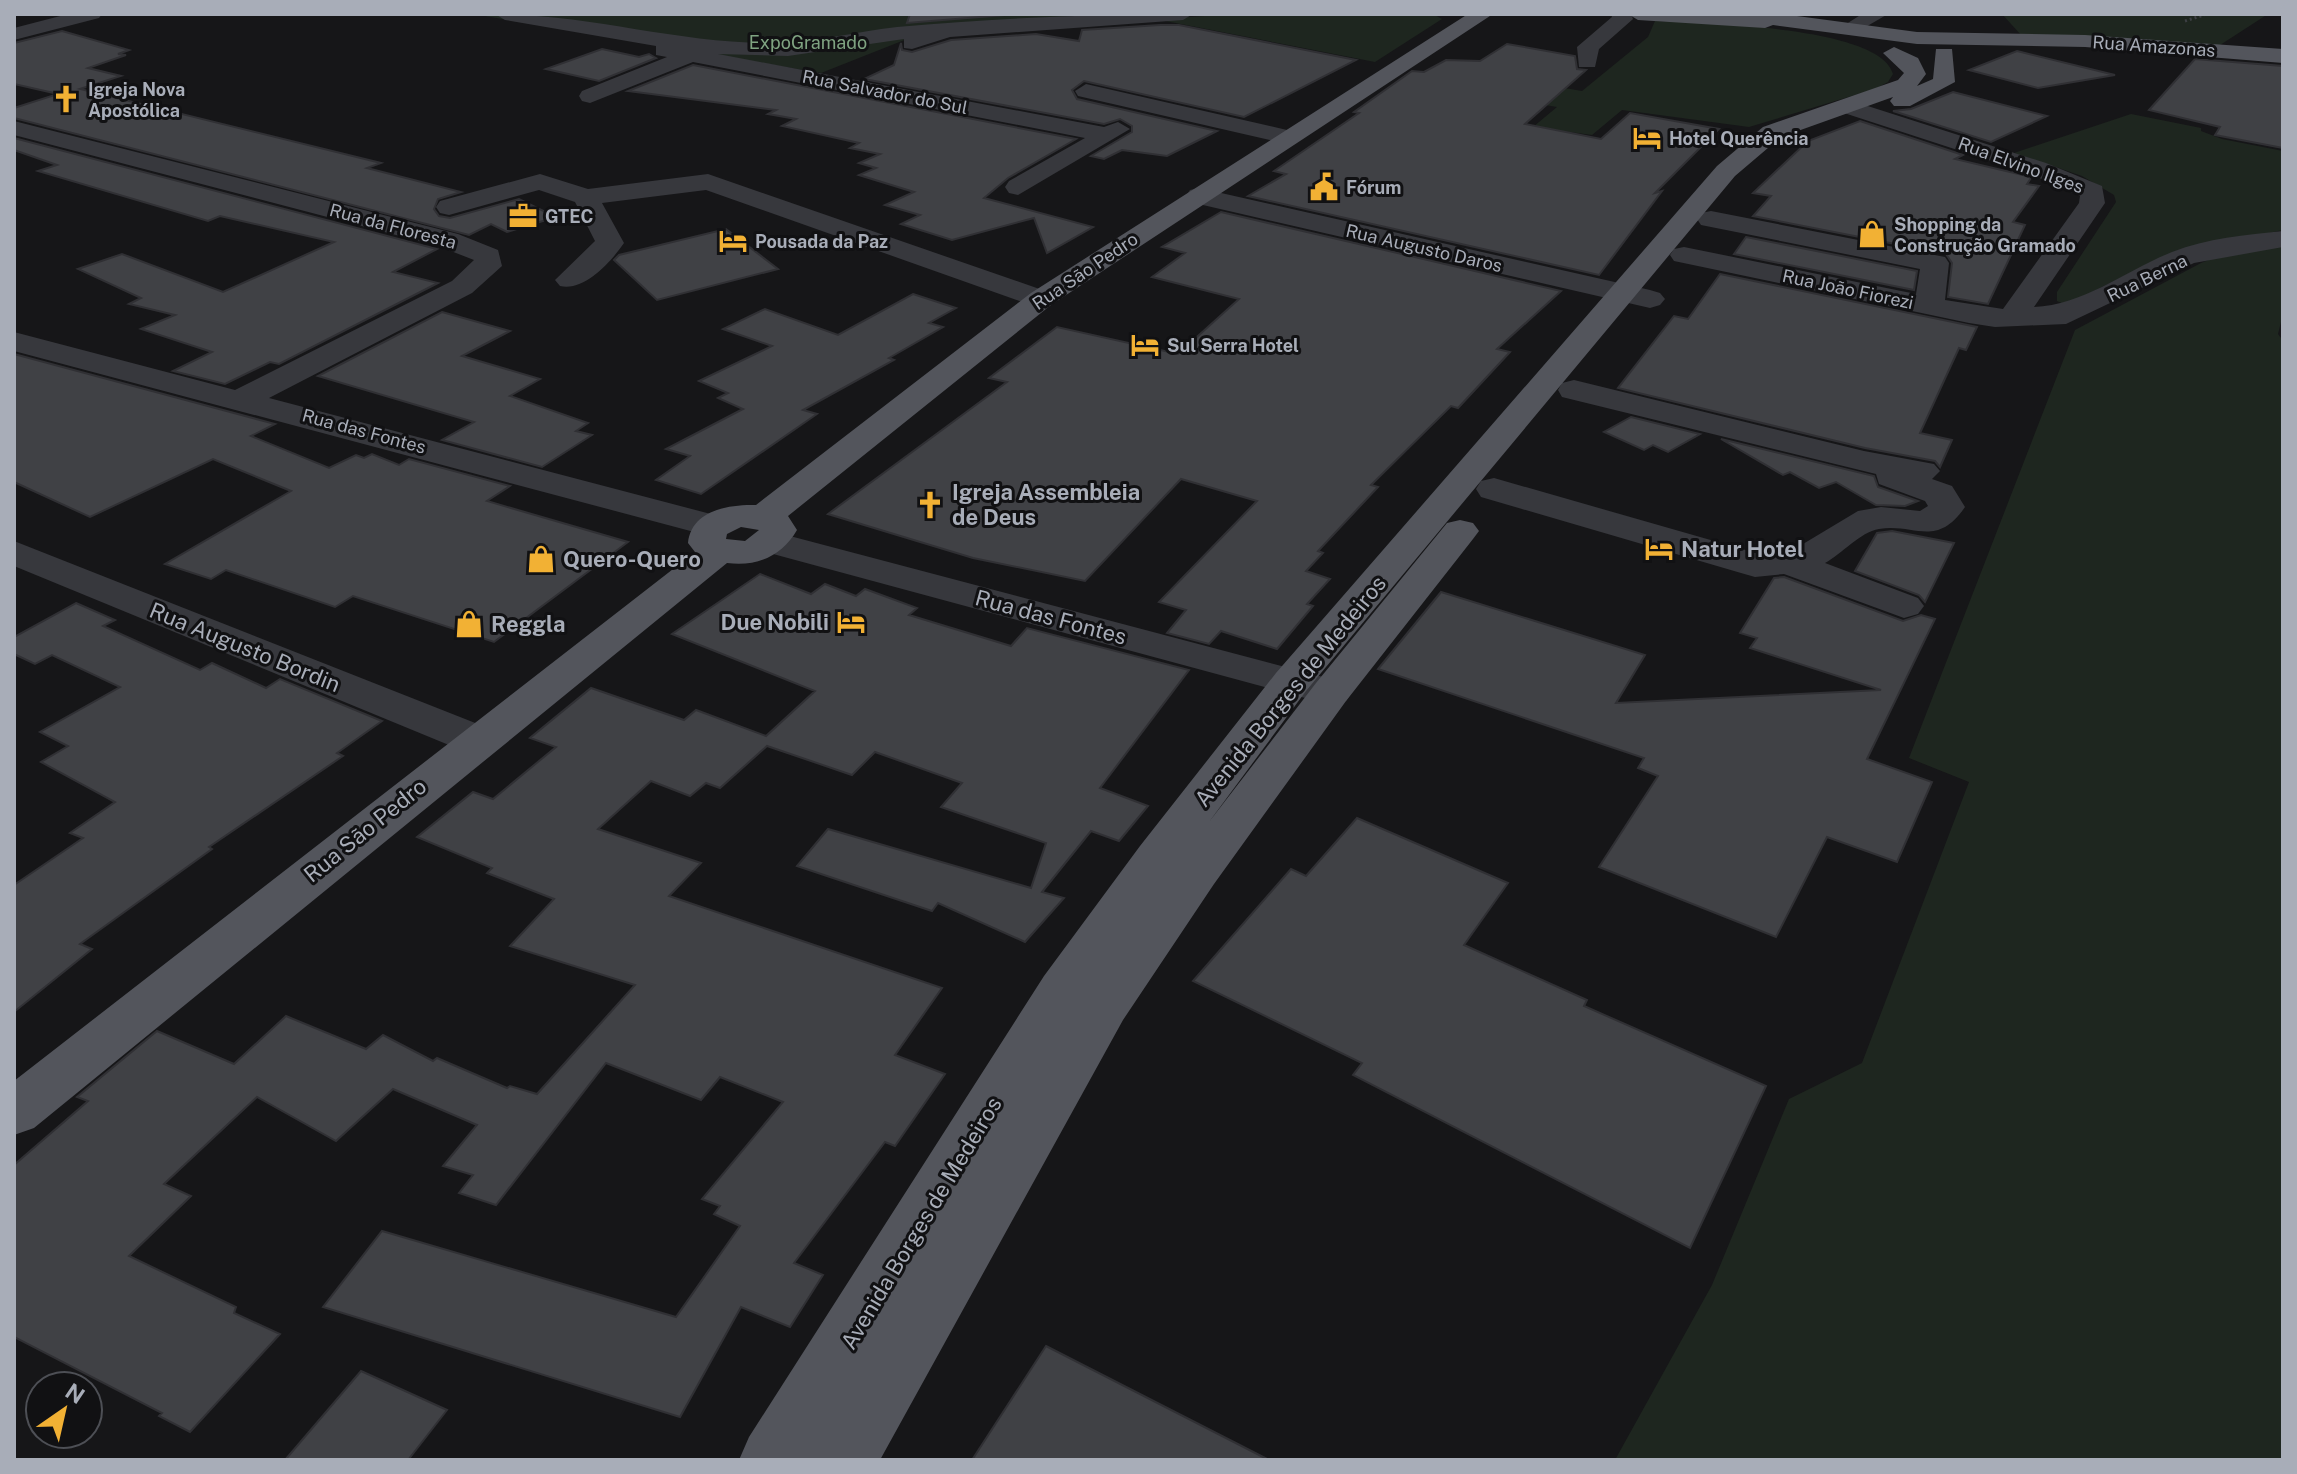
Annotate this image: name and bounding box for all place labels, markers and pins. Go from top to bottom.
place label: Igreja Nova Apostólica [88,79,185,121]
church icon: Igreja Nova Apostólica [51,84,81,114]
hotel icon: Hotel Querência [1632,123,1662,153]
place label: Hotel Querência [1669,128,1808,149]
public building icon: Fórum [1309,172,1339,202]
place label: Fórum [1346,177,1401,198]
office icon: GTEC [508,201,538,231]
place label: GTEC [545,206,594,227]
place label: Shopping da Construção Gramado [1894,214,2076,256]
shop icon: Shopping da Construção Gramado [1857,219,1887,249]
hotel icon: Pousada da Paz [718,226,748,256]
place label: Pousada da Paz [755,231,888,252]
hotel icon: Sul Serra Hotel [1130,330,1160,360]
place label: Sul Serra Hotel [1167,335,1299,356]
place label: Igreja Assembleia de Deus [952,479,1140,530]
church icon: Igreja Assembleia de Deus [915,490,945,520]
hotel icon: Natur Hotel [1644,534,1674,564]
place label: Natur Hotel [1681,536,1804,562]
shop icon: Quero-Quero [526,544,556,574]
place label: Quero-Quero [563,546,701,572]
hotel icon: Due Nobili [836,607,866,637]
shop icon: Reggla [454,609,484,639]
place label: Due Nobili [721,609,829,635]
place label: Reggla [491,611,566,637]

